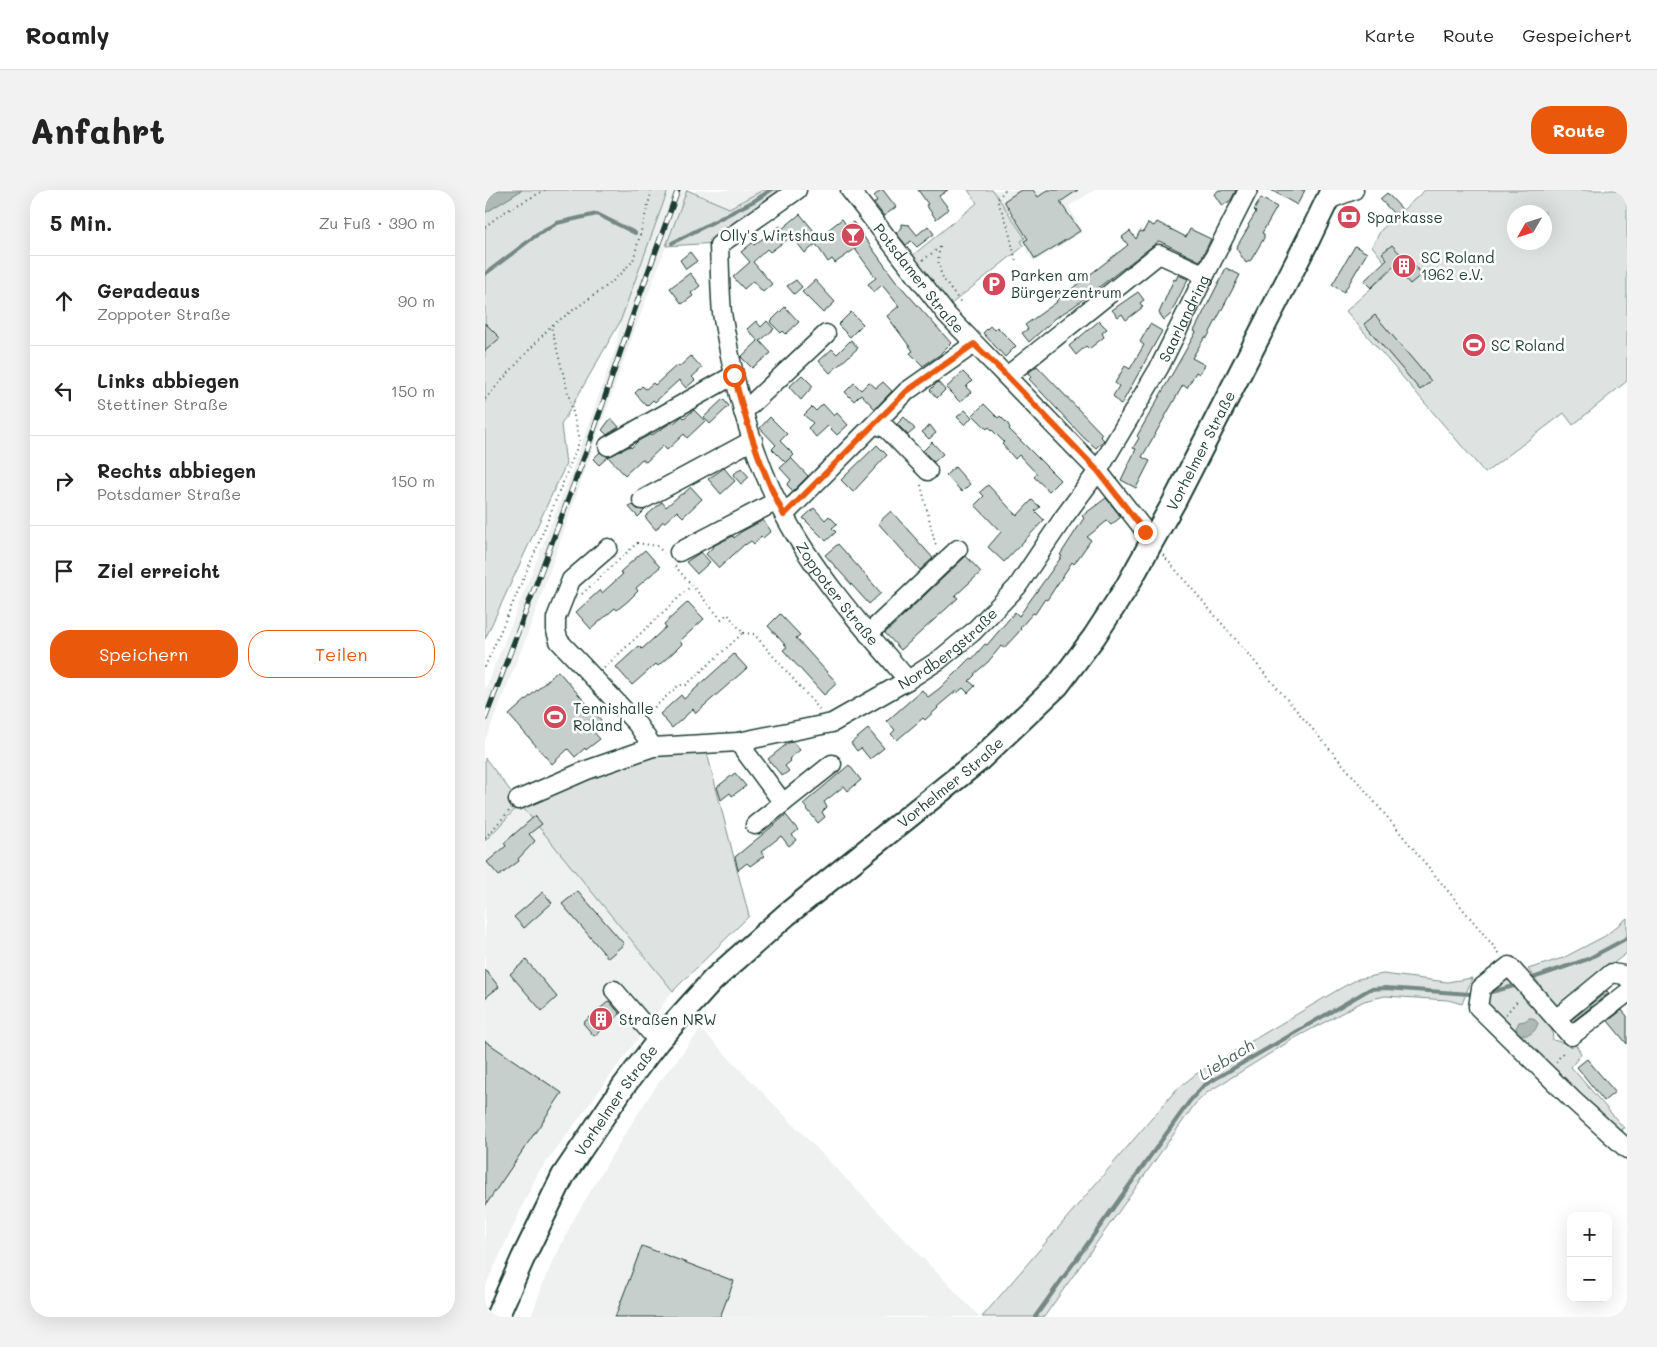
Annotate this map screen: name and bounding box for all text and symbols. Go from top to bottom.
text: Roamly [25,19,109,50]
text: Karte [1365,23,1415,47]
text: Route [1443,23,1494,47]
text: Gespeichert [1522,23,1632,47]
button: Route [1531,106,1627,154]
text: Anfahrt [30,107,165,153]
bank icon: Sparkasse [1336,204,1362,230]
north arrow [1507,205,1552,250]
place label: Sparkasse [1367,207,1443,227]
text: 5 Min. [50,209,112,236]
text: Zu Fuß · 390 m [319,212,435,233]
street label: Potsdamer Straße [869,219,969,337]
bar icon: Olly's Wirtshaus [840,222,866,248]
place label: Olly's Wirtshaus [720,225,835,245]
place label: SC Roland 1962 e.V. [1421,247,1494,284]
building icon: SC Roland 1962 e.V. [1391,253,1417,279]
place label: Parken am Bürgerzentrum [1011,265,1122,302]
parking icon: Parken am Bürgerzentrum [981,271,1007,297]
street label: Saarlandring [1154,271,1214,365]
text: Geradeaus [97,278,200,303]
icon: ahead [50,287,78,315]
text: 90 m [398,290,435,311]
text: Zoppoter Straße [97,303,231,324]
sports icon: SC Roland [1461,332,1487,358]
place label: SC Roland [1491,335,1564,355]
route start [723,364,746,387]
text: Links abbiegen [97,368,239,393]
icon: left [50,377,78,405]
text: 150 m [391,380,435,401]
street label: Vorhelmer Straße [1161,387,1239,514]
text: Stettiner Straße [97,393,228,414]
text: Rechts abbiegen [97,458,256,483]
icon: right [50,467,78,495]
text: 150 m [391,470,435,491]
text: Potsdamer Straße [97,483,241,504]
route end [1134,521,1157,544]
street label: Zoppoter Straße [792,538,884,649]
icon: arrive [50,557,78,585]
text: Ziel erreicht [97,558,220,583]
street label: Nordbergstraße [894,603,1001,694]
button: Speichern [50,630,238,678]
button: Teilen [248,630,435,678]
place label: Tennishalle Roland [573,698,654,735]
sports icon: Tennishalle Roland [542,704,568,730]
street label: Vorhelmer Straße [893,732,1007,832]
building icon: Straßen NRW [588,1006,614,1032]
place label: Straßen NRW [619,1009,717,1029]
water label: Liebach [1194,1034,1258,1084]
street label: Vorhelmer Straße [569,1040,662,1160]
map controls [1567,1212,1612,1302]
button: + [1567,1212,1612,1257]
button: − [1567,1257,1612,1302]

